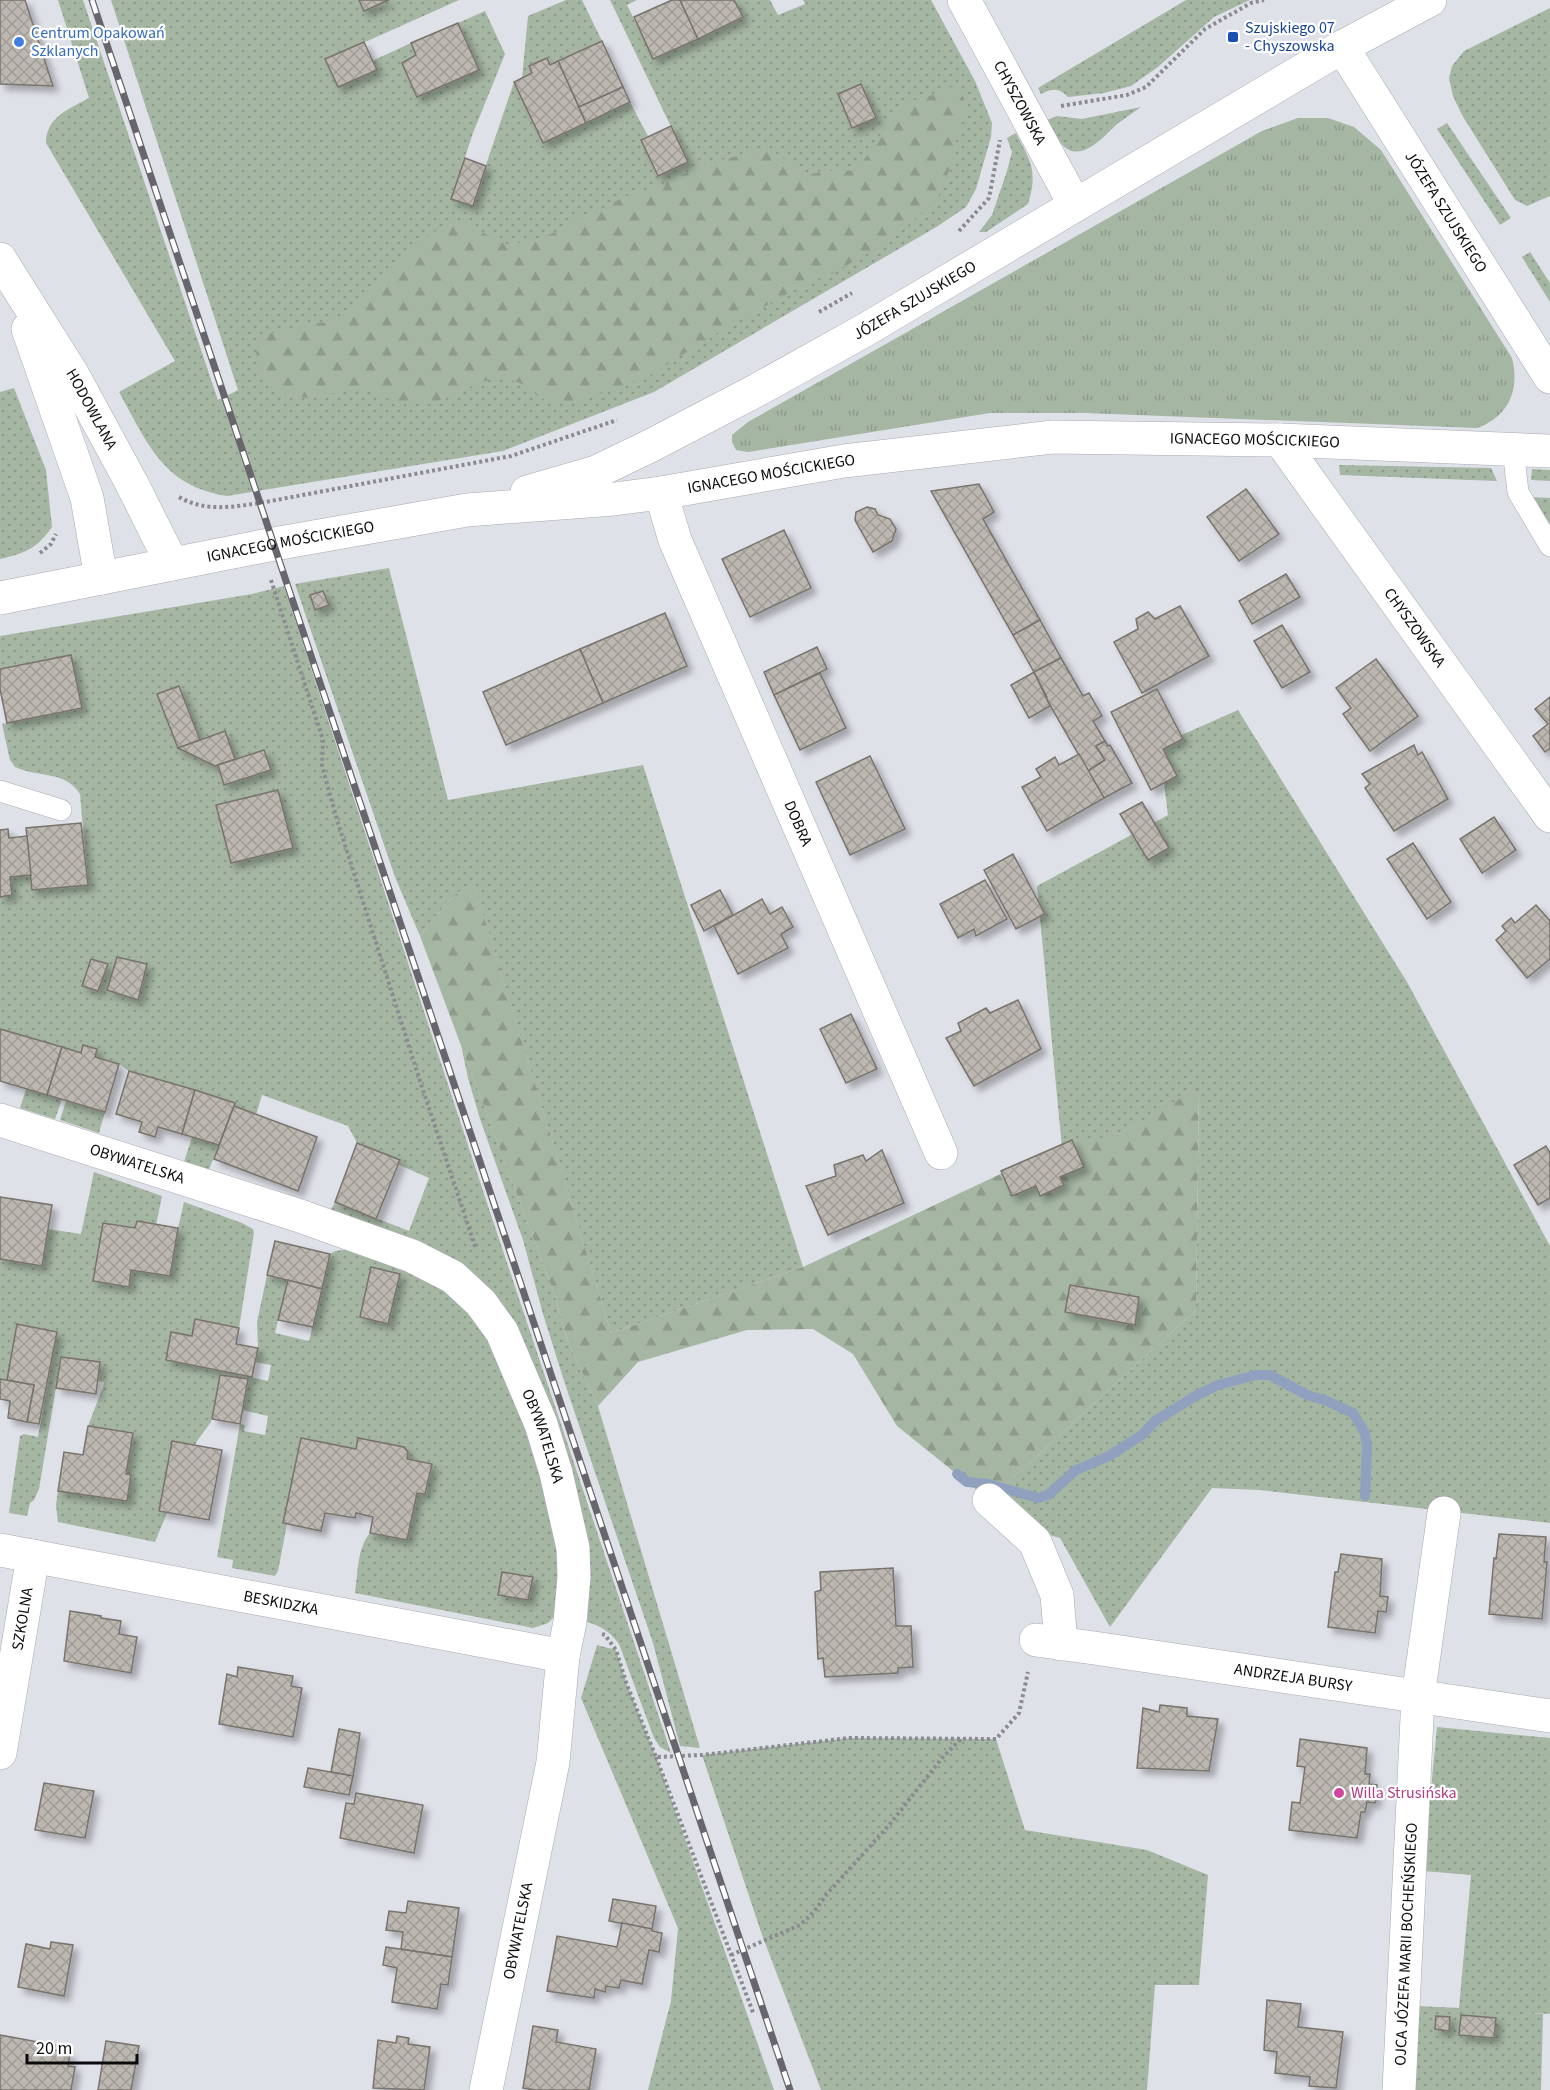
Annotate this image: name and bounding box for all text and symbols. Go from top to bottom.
place label: Szujskiego 07 - Chyszowska [1245,17,1335,57]
place label: Centrum Opakowań Szklanych [31,22,165,62]
marker: Szujskiego 07 - Chyszowska [1226,30,1240,44]
marker: Centrum Opakowań Szklanych [12,35,26,49]
street label: CHYSZOWSKA [988,57,1052,149]
street label: JÓZEFA SZUJSKIEGO [1399,147,1492,277]
street label: JÓZEFA SZUJSKIEGO [849,255,980,345]
street label: HODOWLANA [61,364,123,454]
street label: IGNACEGO MOŚCICKIEGO [1170,428,1340,453]
street label: IGNACEGO MOŚCICKIEGO [686,449,856,499]
street label: IGNACEGO MOŚCICKIEGO [205,516,376,568]
street label: CHYSZOWSKA [1379,583,1451,672]
street label: DOBRA [778,797,818,850]
street label: OBYWATELSKA [87,1138,188,1189]
street label: OBYWATELSKA [516,1385,569,1486]
street label: SZKOLNA [6,1585,39,1652]
street label: BESKIDZKA [242,1585,321,1621]
street label: ANDRZEJA BURSY [1233,1658,1354,1697]
place label: Willa Strusińska [1351,1782,1457,1804]
marker: Willa Strusińska [1332,1786,1346,1800]
street label: OJCA JÓZEFA MARII BOCHEŃSKIEGO [1389,1822,1423,2066]
street label: OBYWATELSKA [498,1880,538,1981]
scale bar [27,2027,136,2065]
text: 20 m [36,2036,72,2061]

